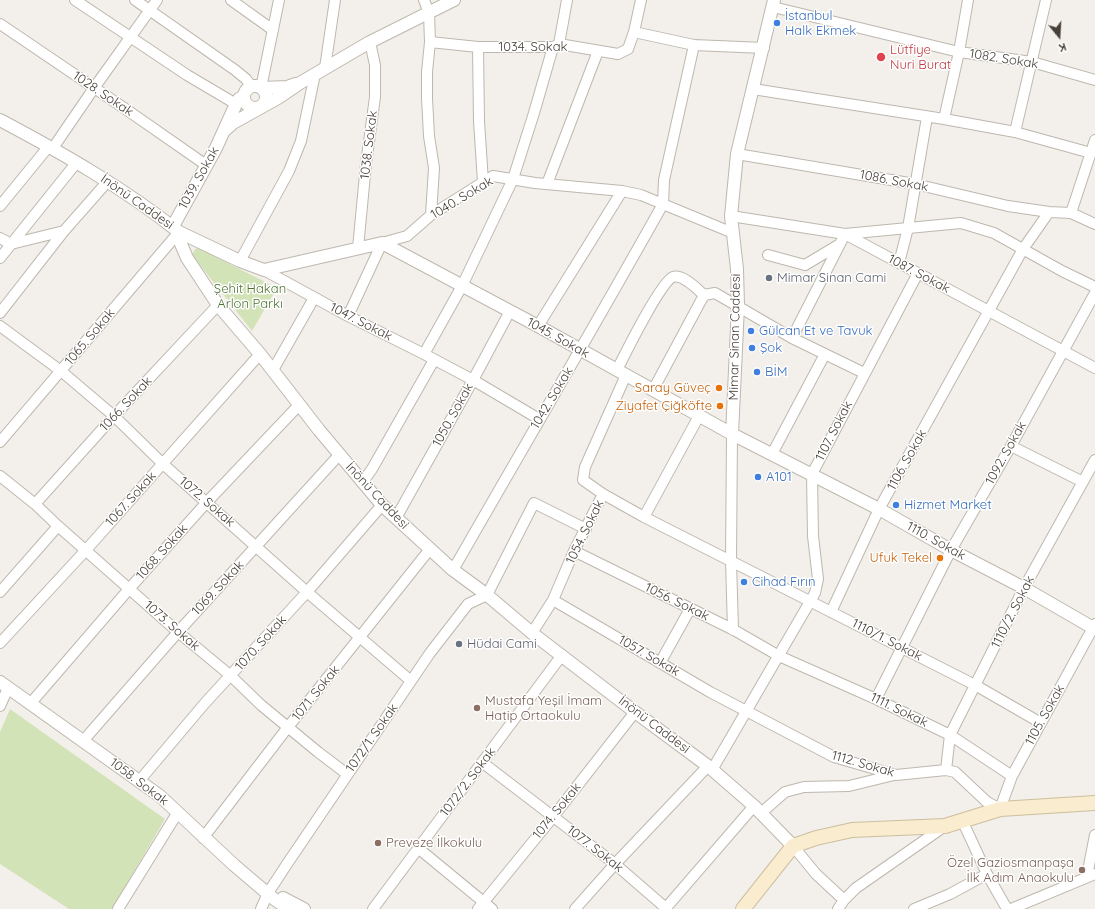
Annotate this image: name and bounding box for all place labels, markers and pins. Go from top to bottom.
place label: İstanbul Halk Ekmek [785,8,856,39]
marker: İstanbul Halk Ekmek [772,18,782,28]
place label: Lütfiye Nuri Burat [890,42,951,73]
marker: Lütfiye Nuri Burat [875,51,887,63]
place label: Mimar Sinan Cami [777,270,886,286]
marker: Mimar Sinan Cami [764,273,774,283]
place label: Gülcan Et ve Tavuk [759,323,873,339]
marker: Gülcan Et ve Tavuk [746,326,756,336]
place label: Şok [760,340,782,356]
marker: Şok [747,343,757,353]
place label: BİM [765,364,787,380]
marker: BİM [752,367,762,377]
place label: Saray Güveç [635,380,711,396]
marker: Saray Güveç [714,383,724,393]
place label: Ziyafet Çiğköfte [615,398,712,414]
marker: Ziyafet Çiğköfte [715,401,725,411]
place label: A101 [766,469,792,485]
marker: A101 [753,472,763,482]
place label: Hizmet Market [904,497,992,513]
marker: Hizmet Market [891,500,901,510]
place label: Ufuk Tekel [870,550,932,566]
marker: Ufuk Tekel [935,553,945,563]
place label: Cihad Fırın [752,574,815,590]
marker: Cihad Fırın [739,577,749,587]
place label: Hüdai Cami [467,636,537,652]
marker: Hüdai Cami [454,639,464,649]
place label: Mustafa Yeşil İmam Hatip Ortaokulu [485,693,602,724]
marker: Mustafa Yeşil İmam Hatip Ortaokulu [472,703,482,713]
place label: Preveze İlkokulu [386,835,482,851]
marker: Preveze İlkokulu [373,838,383,848]
place label: Özel Gaziosmanpaşa İlk Adım Anaokulu [947,855,1074,886]
marker: Özel Gaziosmanpaşa İlk Adım Anaokulu [1077,865,1087,875]

